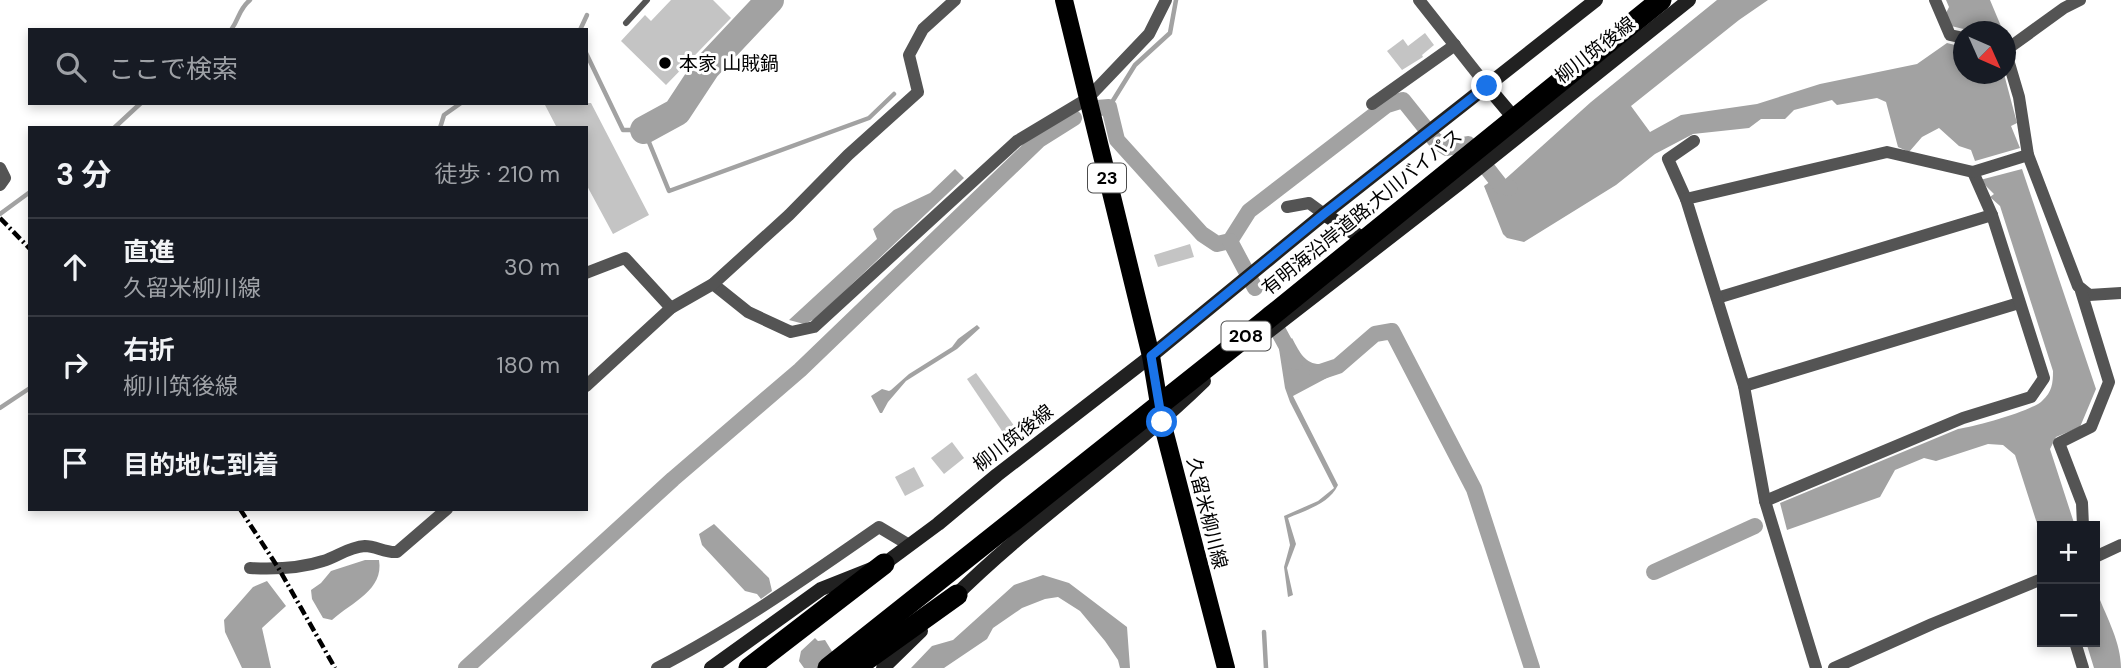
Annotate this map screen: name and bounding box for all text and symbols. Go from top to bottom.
street label: 柳川筑後線 [1550,11,1640,89]
north arrow [1953,21,2016,84]
search box [28,28,588,105]
icon: search [52,48,90,86]
place label: 本家 山賊鍋 [679,51,779,76]
text: ここで検索 [108,52,238,86]
marker: 本家 山賊鍋 [657,55,673,71]
route end [1471,70,1502,101]
street label: 有明海沿岸道路;大川バイパス [1257,123,1467,301]
text: 3 分 [56,155,111,194]
text: 徒歩 · 210 m [434,159,560,189]
road number: 23 [1088,163,1126,192]
text: 直進 [123,235,175,269]
icon: ahead [56,248,94,286]
text: 30 m [504,252,560,282]
text: 久留米柳川線 [123,273,261,303]
road number: 208 [1222,322,1270,350]
text: 右折 [123,333,175,367]
icon: right [56,346,94,384]
text: 180 m [496,350,560,380]
text: 柳川筑後線 [123,371,238,401]
street label: 柳川筑後線 [968,399,1058,477]
route start [1146,406,1177,437]
icon: arrive [56,444,94,482]
text: 目的地に到着 [123,448,279,482]
street label: 久留米柳川線 [1181,455,1233,571]
map controls [2037,521,2100,647]
button: + [2037,521,2100,584]
button: − [2037,584,2100,647]

